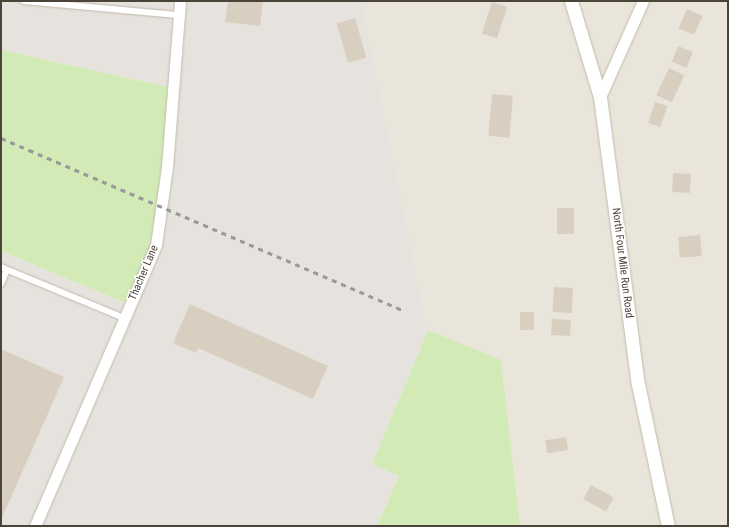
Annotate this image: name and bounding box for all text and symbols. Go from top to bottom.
street label: North Four Mile Run Road [609,207,635,319]
street label: Thacher Lane [126,243,162,303]

